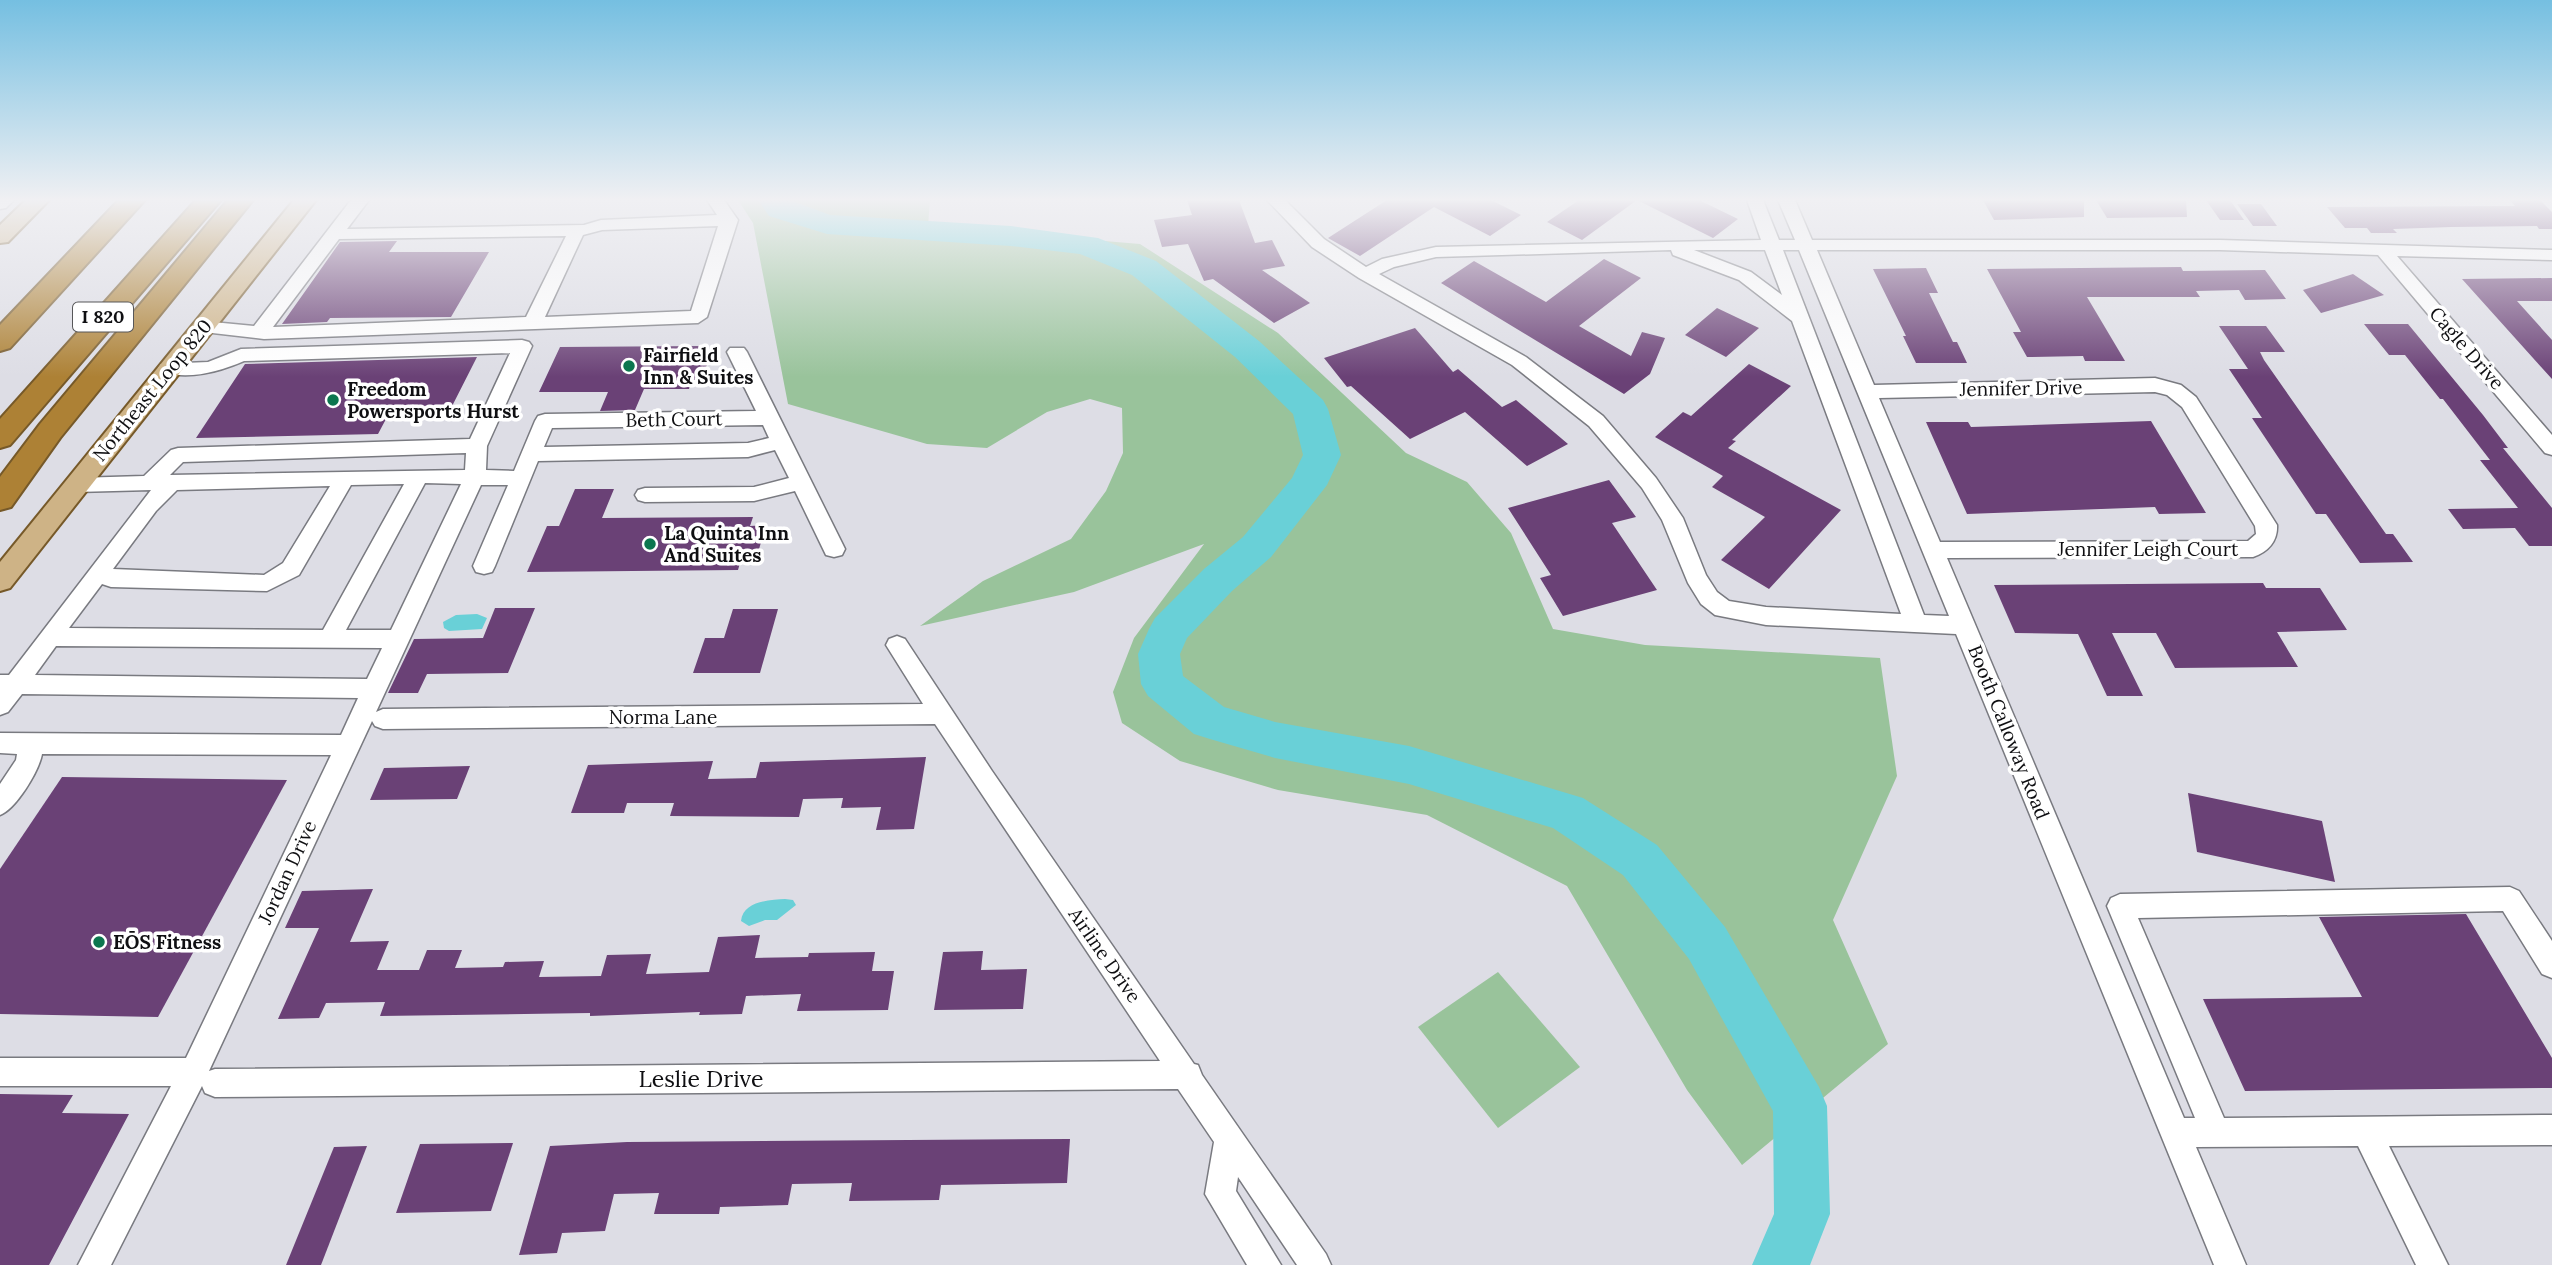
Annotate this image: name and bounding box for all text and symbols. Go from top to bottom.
road number: I 820 [73,302,133,332]
street label: Cagle Drive [2424,302,2510,394]
street label: Northeast Loop 820 [87,314,217,466]
place label: Fairfield Inn & Suites [643,343,754,389]
marker: Fairfield Inn & Suites [621,358,637,374]
street label: Jennifer Drive [1958,375,2083,401]
place label: Freedom Powersports Hurst [347,377,520,423]
marker: Freedom Powersports Hurst [325,392,341,408]
street label: Beth Court [625,406,723,432]
place label: La Quinta Inn And Suites [664,521,789,567]
marker: La Quinta Inn And Suites [642,536,658,552]
street label: Jennifer Leigh Court [2057,537,2239,561]
street label: Booth Calloway Road [1963,641,2055,823]
street label: Norma Lane [609,705,717,729]
street label: Jordan Drive [252,816,321,928]
street label: Airline Drive [1063,902,1146,1007]
place label: EŌS Fitness [113,930,221,954]
marker: EŌS Fitness [91,934,107,950]
street label: Leslie Drive [638,1064,764,1093]

